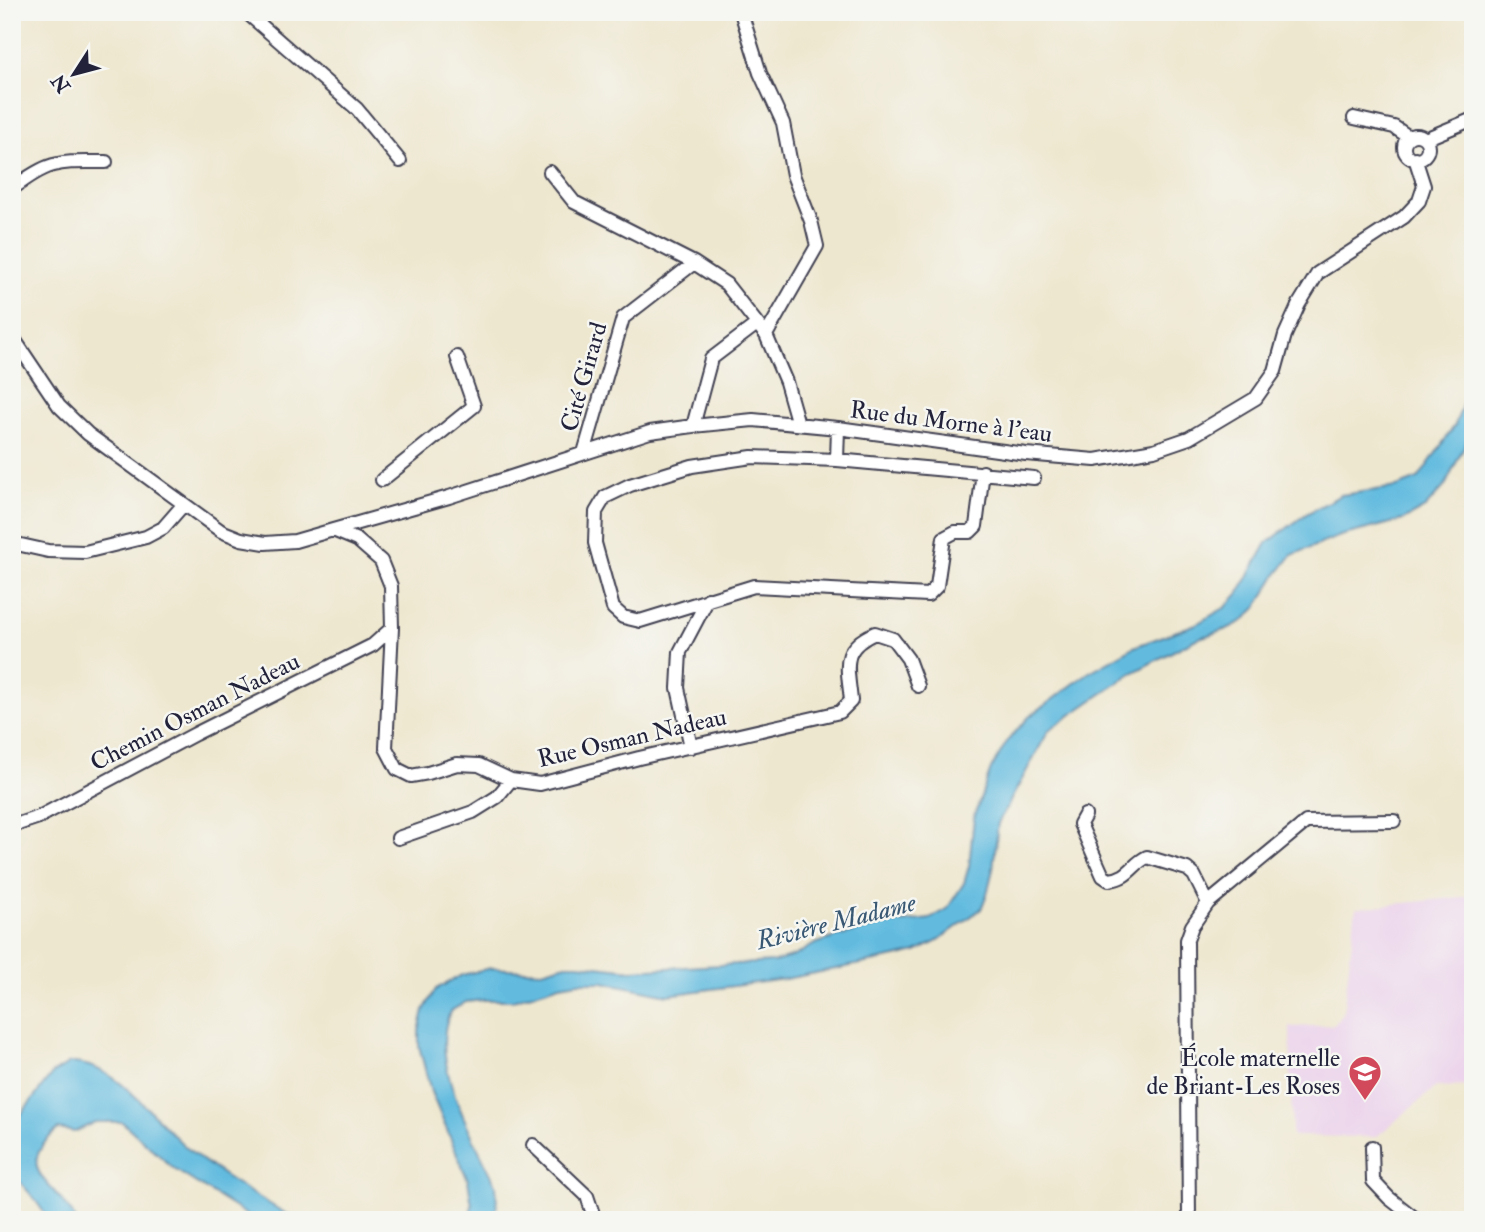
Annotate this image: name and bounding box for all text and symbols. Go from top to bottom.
north arrow [38,38,108,108]
text: N [46,69,76,98]
street label: Cité Girard [554,318,614,435]
street label: Rue du Morne à l'eau [848,394,1054,450]
street label: Chemin Osman Nadeau [85,646,305,778]
street label: Rue Osman Nadeau [534,701,730,775]
water label: Rivière Madame [752,887,920,958]
place label: École maternelle de Briant-Les Roses [1146,1042,1340,1102]
school or university icon: École maternelle de Briant-Les Roses [1346,1053,1384,1102]

